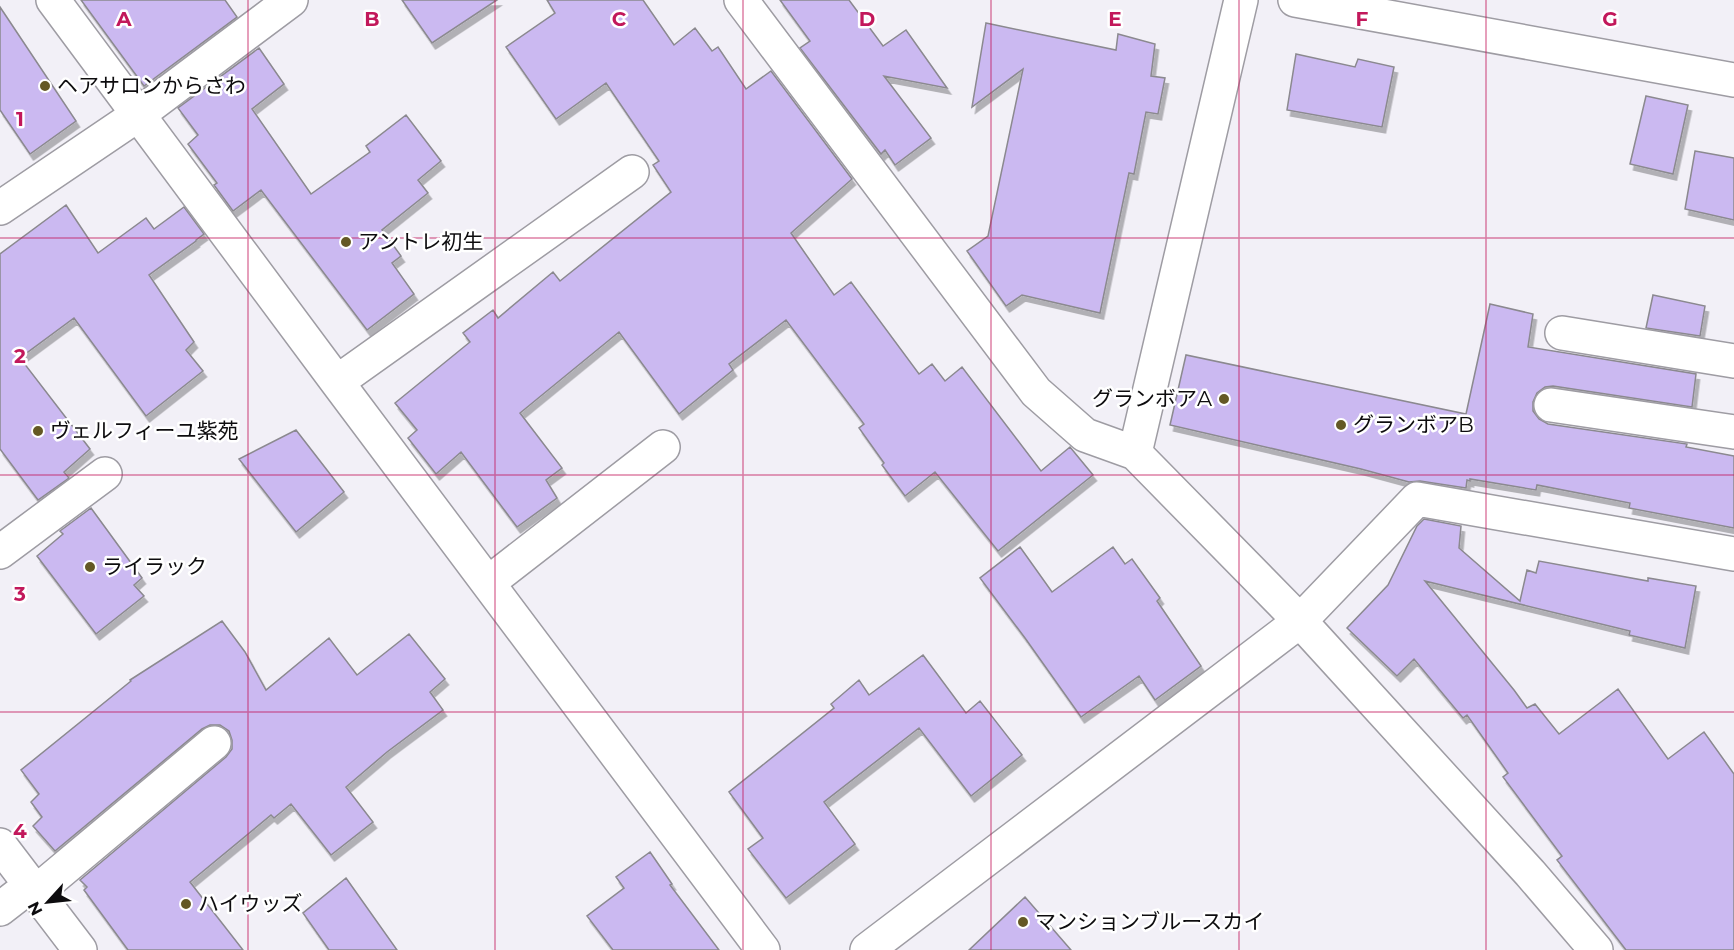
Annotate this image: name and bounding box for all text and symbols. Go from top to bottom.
text: A [115,7,132,31]
text: B [364,7,380,31]
text: C [612,7,627,31]
text: D [859,7,875,31]
text: E [1108,7,1122,31]
text: F [1356,7,1369,31]
text: G [1602,7,1618,31]
place label: ヘアサロンからさわ [57,73,246,98]
marker: ヘアサロンからさわ [38,79,52,93]
text: 1 [16,107,24,131]
place label: アントレ初生 [358,229,483,254]
marker: アントレ初生 [339,235,353,249]
text: 2 [14,344,26,368]
place label: グランボアA [1092,386,1213,411]
marker: グランボアA [1217,392,1231,406]
place label: グランボアB [1353,412,1474,437]
place label: ヴェルフィーユ紫苑 [50,418,239,443]
marker: グランボアB [1334,418,1348,432]
marker: ヴェルフィーユ紫苑 [31,424,45,438]
place label: ライラック [102,554,207,579]
marker: ライラック [83,560,97,574]
text: 3 [13,582,26,606]
text: 4 [13,819,27,843]
north arrow [18,872,78,932]
place label: ハイウッズ [198,891,303,916]
marker: ハイウッズ [179,897,193,911]
text: N [24,899,46,919]
place label: マンションブルースカイ [1035,909,1264,934]
marker: マンションブルースカイ [1016,915,1030,929]

